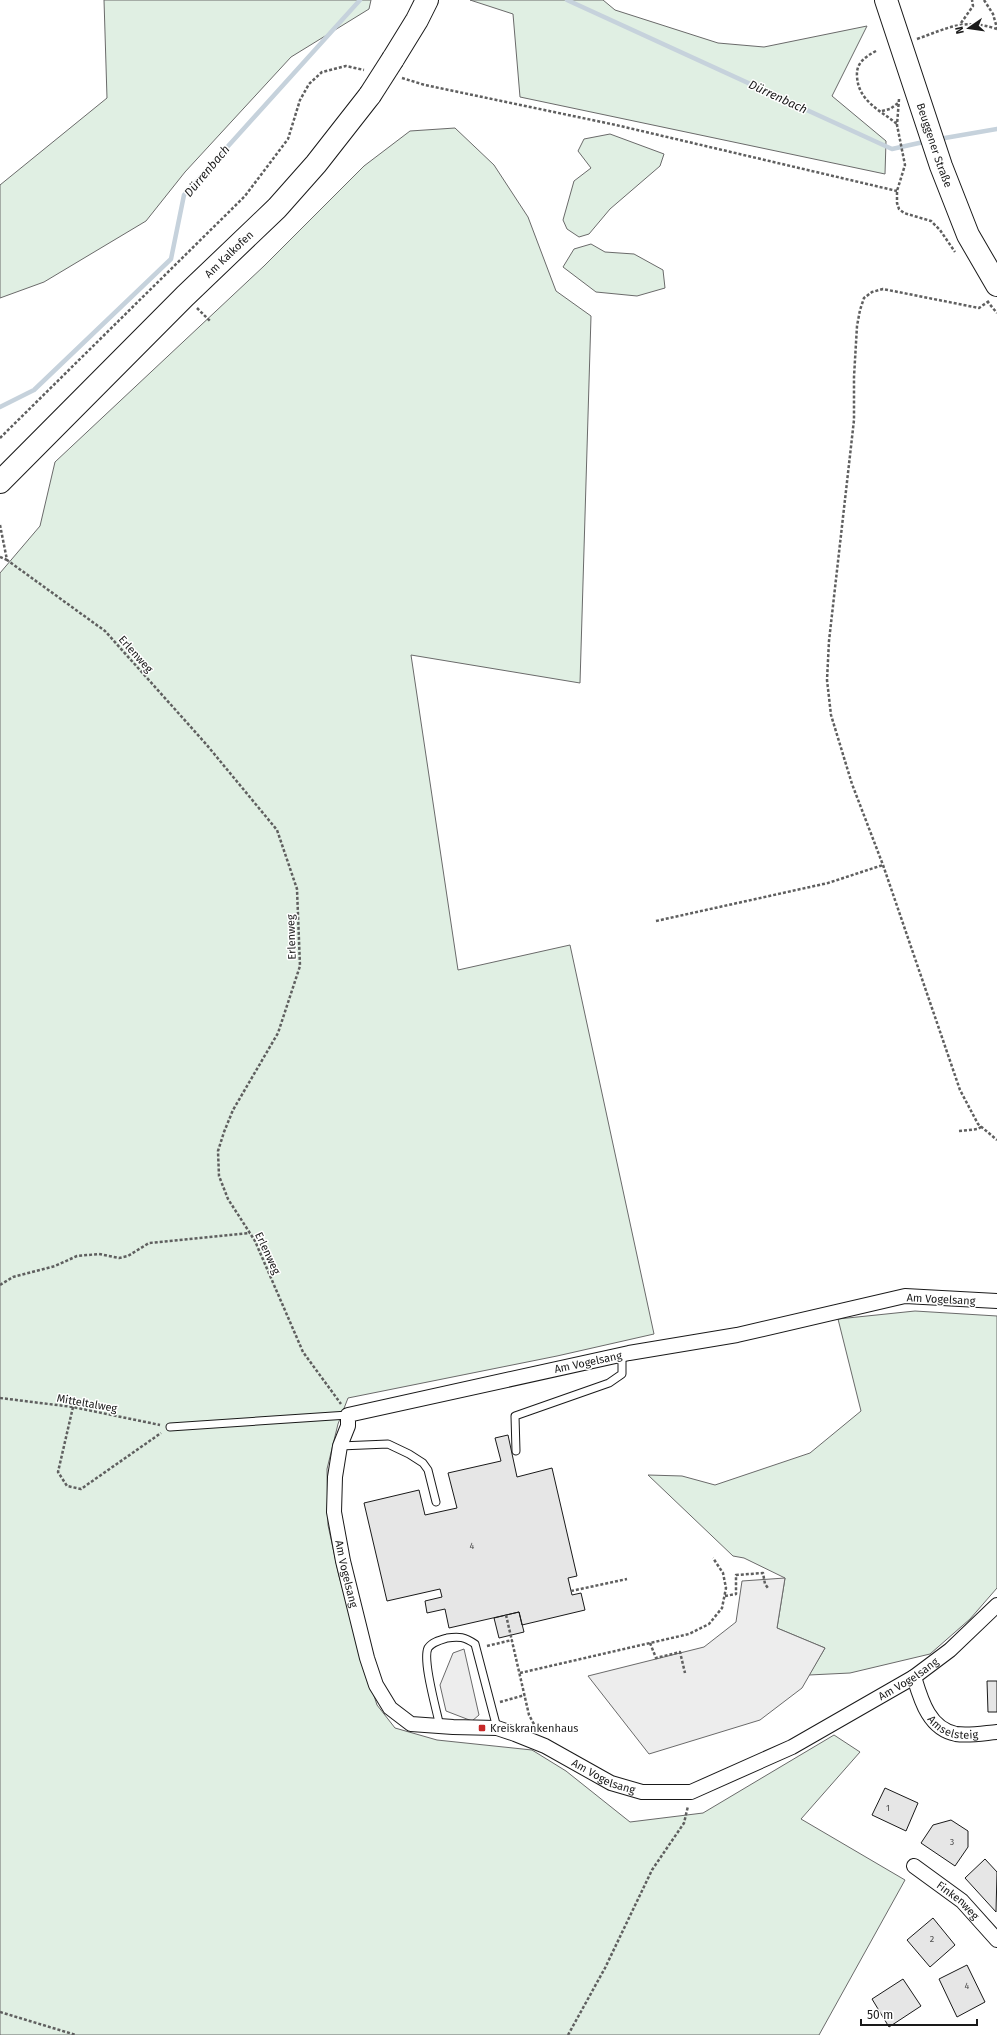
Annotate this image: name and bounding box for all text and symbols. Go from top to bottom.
north arrow [949,8,989,48]
text: N [953,25,967,35]
water label: Dürrenbach [747,77,809,117]
street label: Beuggener Straße [914,101,955,189]
water label: Dürrenbach [181,142,233,200]
street label: Am Kalkofen [202,228,256,281]
street label: Erlenweg [116,633,156,676]
street label: Erlenweg [284,914,299,960]
street label: Erlenweg [252,1230,283,1277]
street label: Am Vogelsang [906,1291,976,1308]
street label: Am Vogelsang [553,1349,623,1376]
street label: Mitteltalweg [56,1392,118,1415]
street label: Am Vogelsang [332,1539,360,1609]
house number: 4 [470,1541,475,1551]
street label: Am Vogelsang [876,1655,941,1703]
street label: Amselsteig [925,1713,979,1742]
place label: Kreiskrankenhaus [490,1722,579,1735]
marker: Kreiskrankenhaus [477,1723,487,1733]
street label: Am Vogelsang [569,1756,637,1797]
house number: 1 [886,1803,890,1813]
house number: 3 [950,1837,954,1847]
street label: Finkenweg [934,1879,982,1923]
house number: 2 [930,1934,934,1944]
house number: 4 [965,1981,970,1991]
scale bar [861,2001,977,2027]
text: 50 m [867,2008,893,2022]

